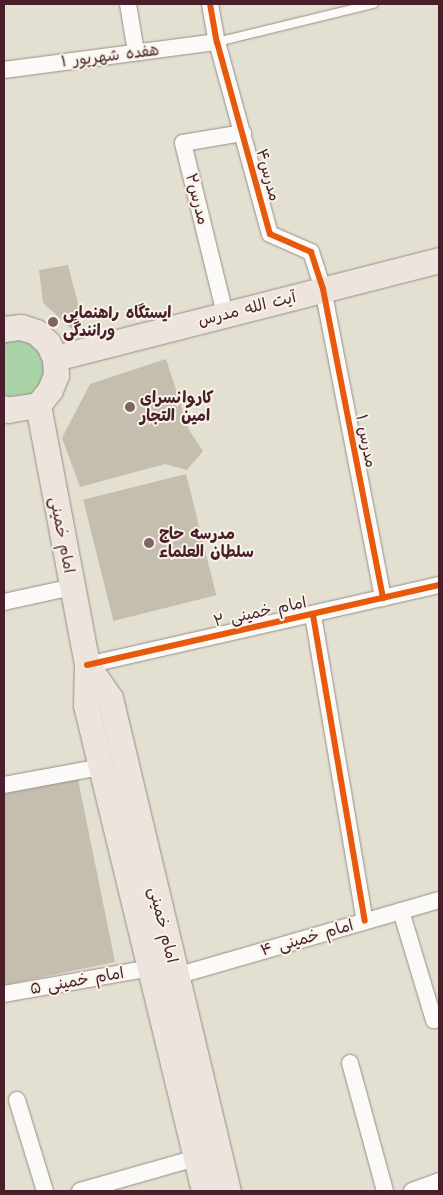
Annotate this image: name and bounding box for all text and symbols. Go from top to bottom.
street label: هفده شهریور ۱ [60,40,160,72]
street label: مدرس۴ [252,147,284,203]
street label: مدرس۲ [181,171,213,227]
street label: آیت الله مدرس [196,288,298,330]
place label: ایستگاه راهنمایی ورانندگی [63,303,171,341]
marker: ایستگاه راهنمایی ورانندگی [47,316,59,328]
place label: کاروانسرای امین التجار [140,388,214,426]
marker: کاروانسرای امین التجار [124,401,136,413]
street label: مدرس ۱ [351,413,381,469]
street label: امام خمینی [45,495,79,575]
place label: مدرسه حاج سلطان العلماء [159,524,254,562]
marker: مدرسه حاج سلطان العلماء [143,537,155,549]
street label: امام خمینی ۲ [212,593,308,631]
street label: امام خمینی [144,885,182,965]
street label: امام خمینی ۴ [258,916,356,960]
street label: امام خمینی ۵ [29,963,125,999]

